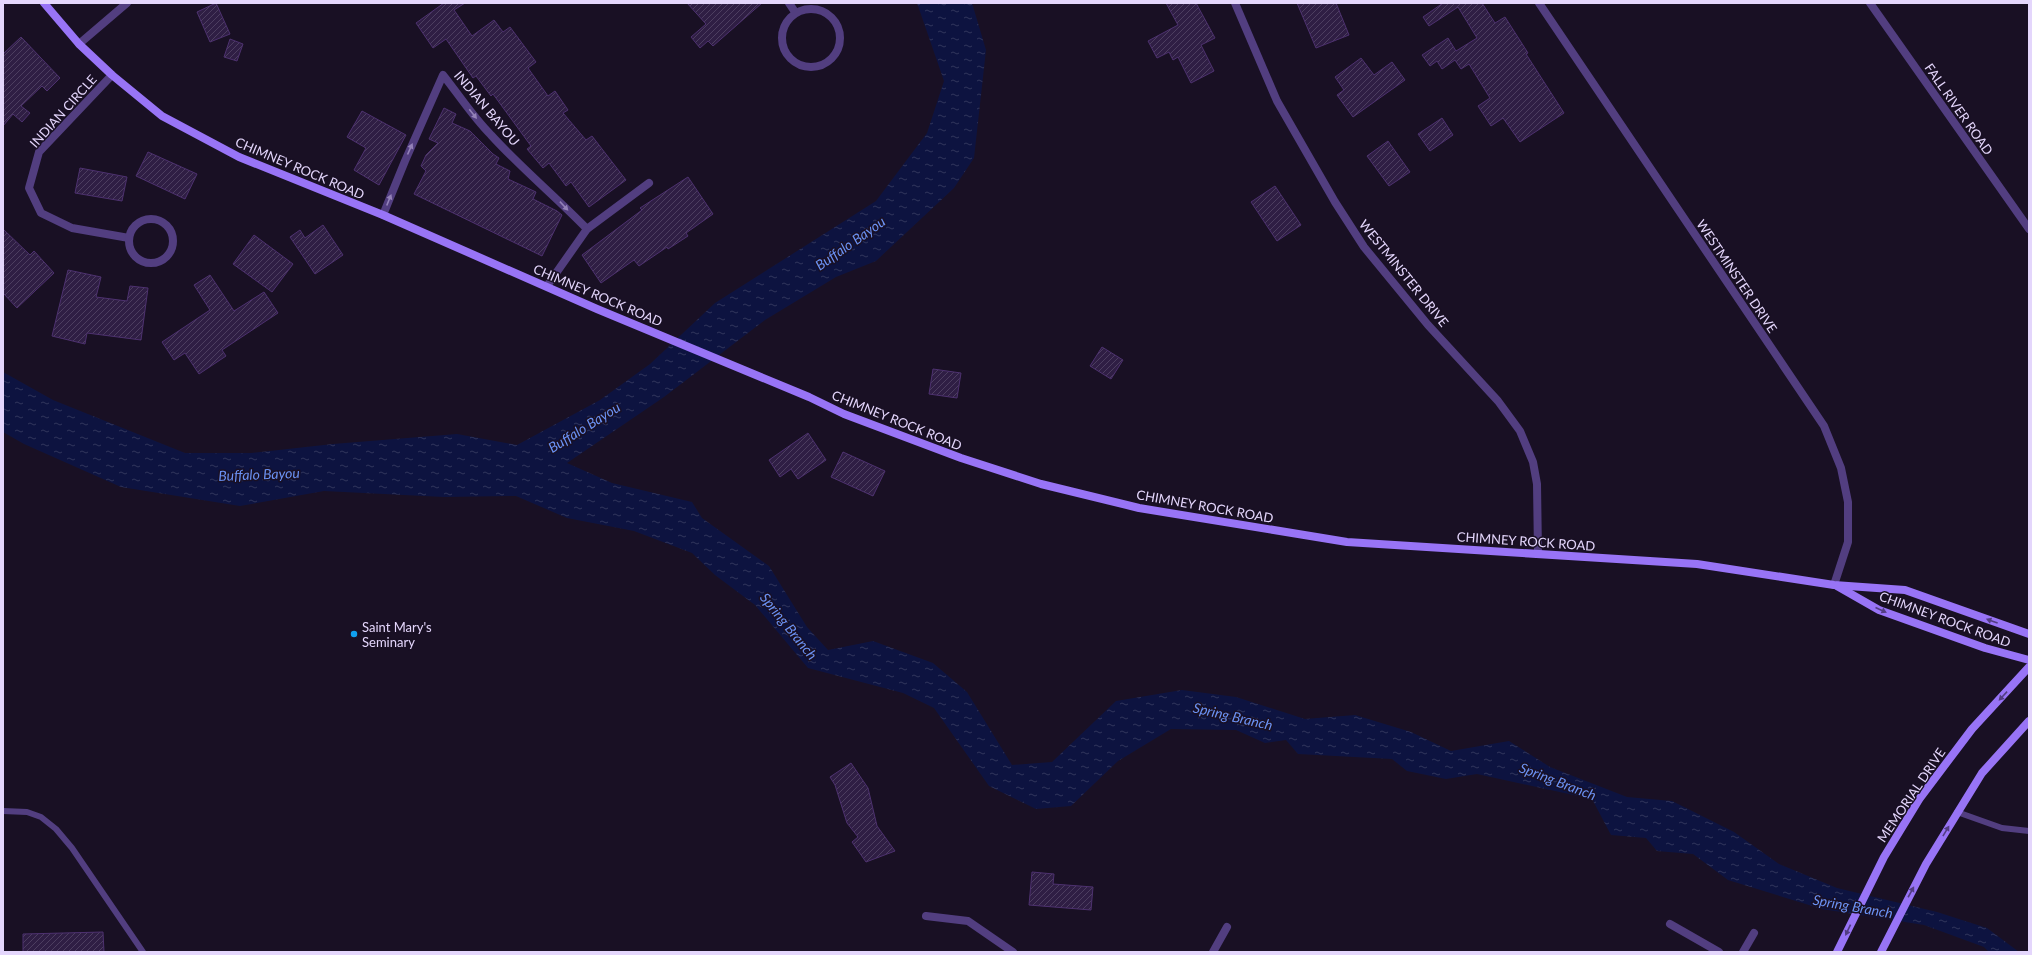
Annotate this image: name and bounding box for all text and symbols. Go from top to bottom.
street label: FALL RIVER ROAD [1921,60,1997,158]
street label: INDIAN BAYOU [451,67,523,149]
street label: INDIAN CIRCLE [26,71,100,151]
one-way arrow [469,108,478,119]
street label: CHIMNEY ROCK ROAD [233,134,367,202]
one-way arrow [407,143,413,155]
one-way arrow [386,194,392,206]
one-way arrow [560,201,569,211]
water label: Buffalo Bayou [812,213,888,273]
street label: WESTMINSTER DRIVE [1356,216,1452,330]
street label: WESTMINSTER DRIVE [1693,216,1781,336]
street label: CHIMNEY ROCK ROAD [531,261,665,329]
street label: CHIMNEY ROCK ROAD [830,387,964,453]
water label: Buffalo Bayou [545,398,623,456]
water label: Buffalo Bayou [218,464,300,484]
street label: CHIMNEY ROCK ROAD [1135,486,1275,526]
street label: CHIMNEY ROCK ROAD [1456,528,1596,554]
street label: CHIMNEY ROCK ROAD [1877,588,2013,650]
water label: Spring Branch [757,589,821,663]
one-way arrow [1875,608,1887,614]
one-way arrow [1986,618,1998,624]
place label: Saint Mary's Seminary [362,619,432,650]
marker: Saint Mary's Seminary [349,629,359,639]
one-way arrow [1998,691,2007,701]
water label: Spring Branch [1192,699,1274,733]
street label: MEMORIAL DRIVE [1874,745,1948,845]
water label: Spring Branch [1517,759,1599,803]
one-way arrow [1942,826,1950,836]
one-way arrow [1907,886,1914,898]
water label: Spring Branch [1812,891,1894,921]
one-way arrow [1845,924,1851,936]

